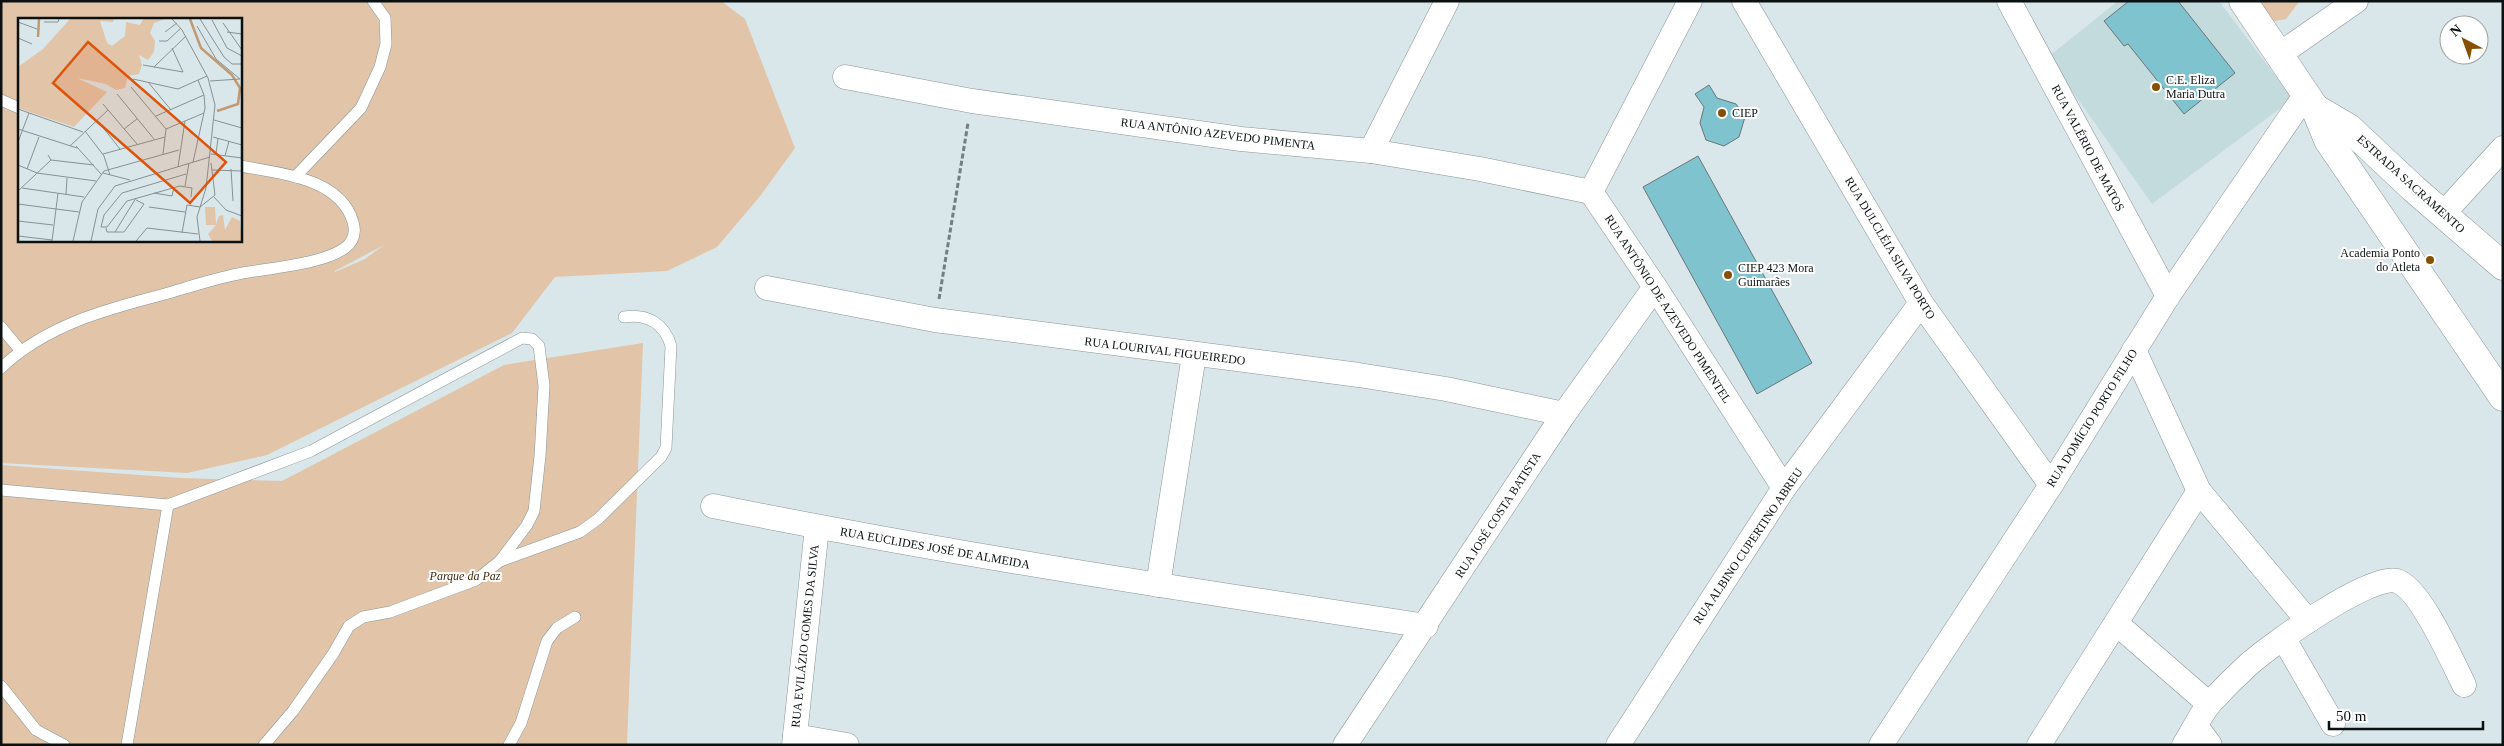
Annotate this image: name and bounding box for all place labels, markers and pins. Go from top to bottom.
place label: C.E. Eliza Maria Dutra [2166,73,2226,101]
marker: C.E. Eliza Maria Dutra [2150,81,2162,93]
place label: CIEP [1732,106,1758,120]
marker: CIEP [1716,107,1728,119]
place label: Academia Ponto do Atleta [2340,246,2421,274]
marker: Academia Ponto do Atleta [2424,254,2436,266]
place label: CIEP 423 Mora Guimarães [1738,261,1814,289]
marker: CIEP 423 Mora Guimarães [1722,269,1734,281]

